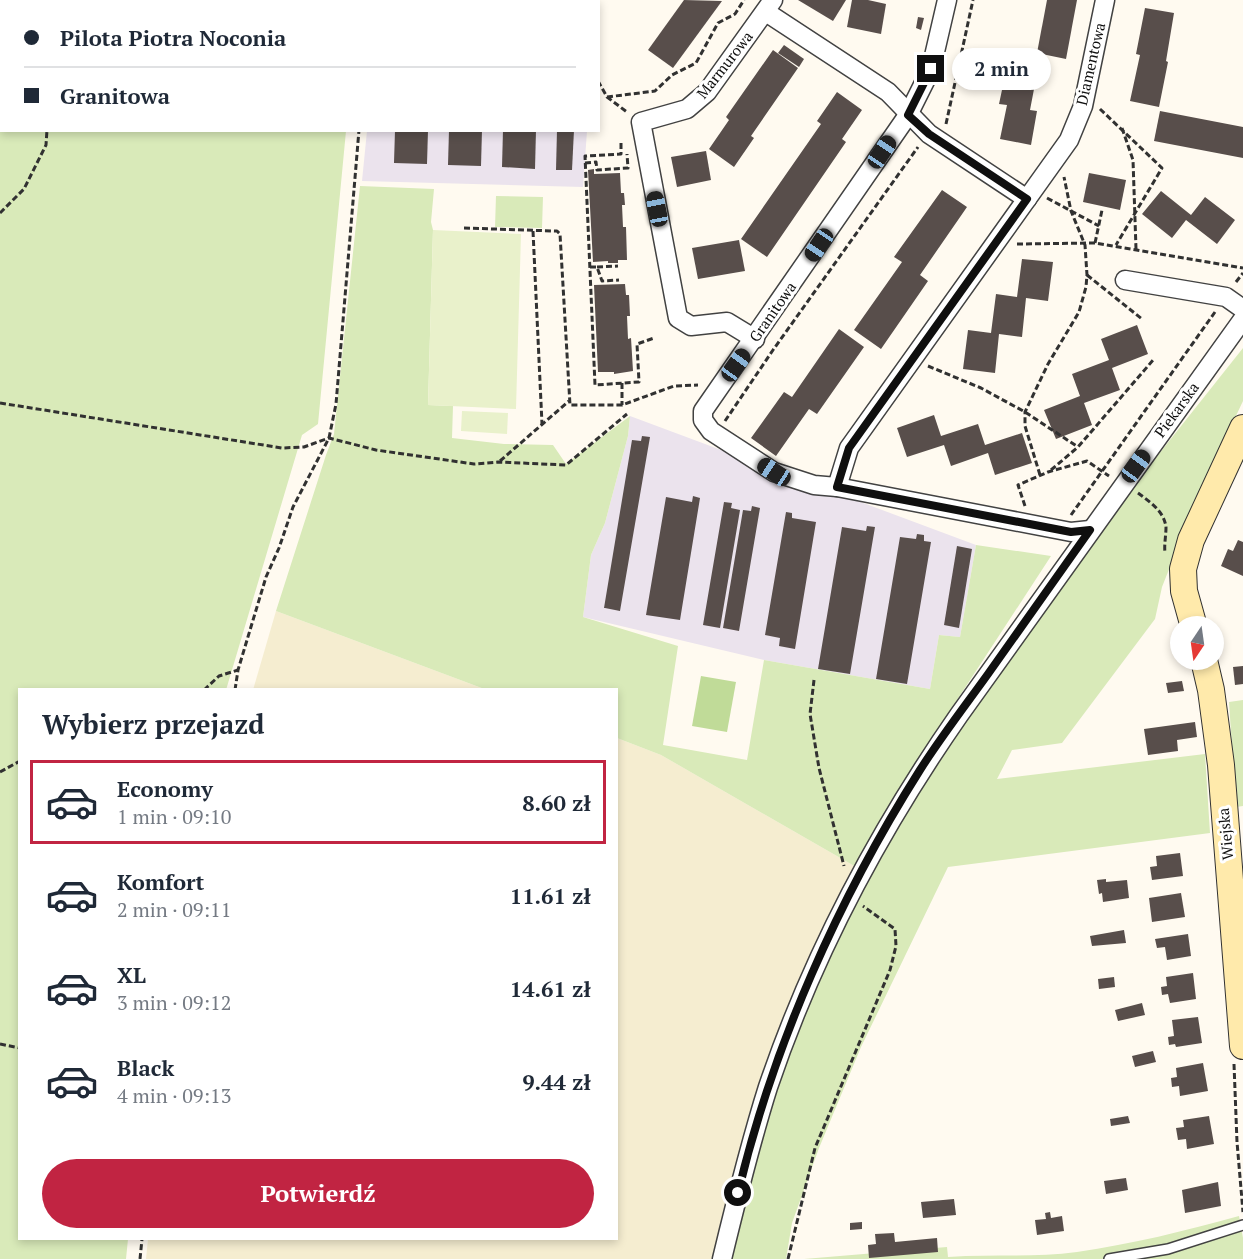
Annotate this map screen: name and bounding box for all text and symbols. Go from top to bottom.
street label: Diamentowa [1071,20,1109,107]
text: Pilota Piotra Noconia [60,23,286,52]
street label: Marmurowa [692,26,757,102]
callout: 2 min [952,48,1051,90]
route end [917,55,944,82]
text: 2 min [974,55,1029,82]
text: Granitowa [60,81,170,110]
car [864,132,900,172]
car [645,190,669,228]
car [801,225,837,265]
street label: Granitowa [744,277,800,346]
car [718,345,754,385]
street label: Piekarska [1149,377,1203,441]
car [1118,446,1154,486]
car [754,455,794,489]
north arrow [1170,616,1224,670]
map controls [1170,616,1224,670]
text: Wybierz przejazd [42,706,264,742]
text: Economy [117,774,213,803]
icon: car [45,775,99,829]
text: 8.60 zł [522,788,591,817]
text: 1 min · 09:10 [117,803,231,830]
street label: Wiejska [1213,807,1237,861]
text: Komfort [117,867,204,896]
icon: car [45,868,99,922]
text: 11.61 zł [510,881,591,910]
text: 2 min · 09:11 [117,896,231,923]
text: XL [117,960,146,989]
icon: car [45,961,99,1015]
text: 14.61 zł [510,974,591,1003]
text: 3 min · 09:12 [117,989,231,1016]
text: Black [117,1053,174,1082]
icon: car [45,1054,99,1108]
text: 9.44 zł [522,1067,591,1096]
text: 4 min · 09:13 [117,1082,231,1109]
button: Potwierdź [42,1159,594,1228]
route start [724,1179,751,1206]

